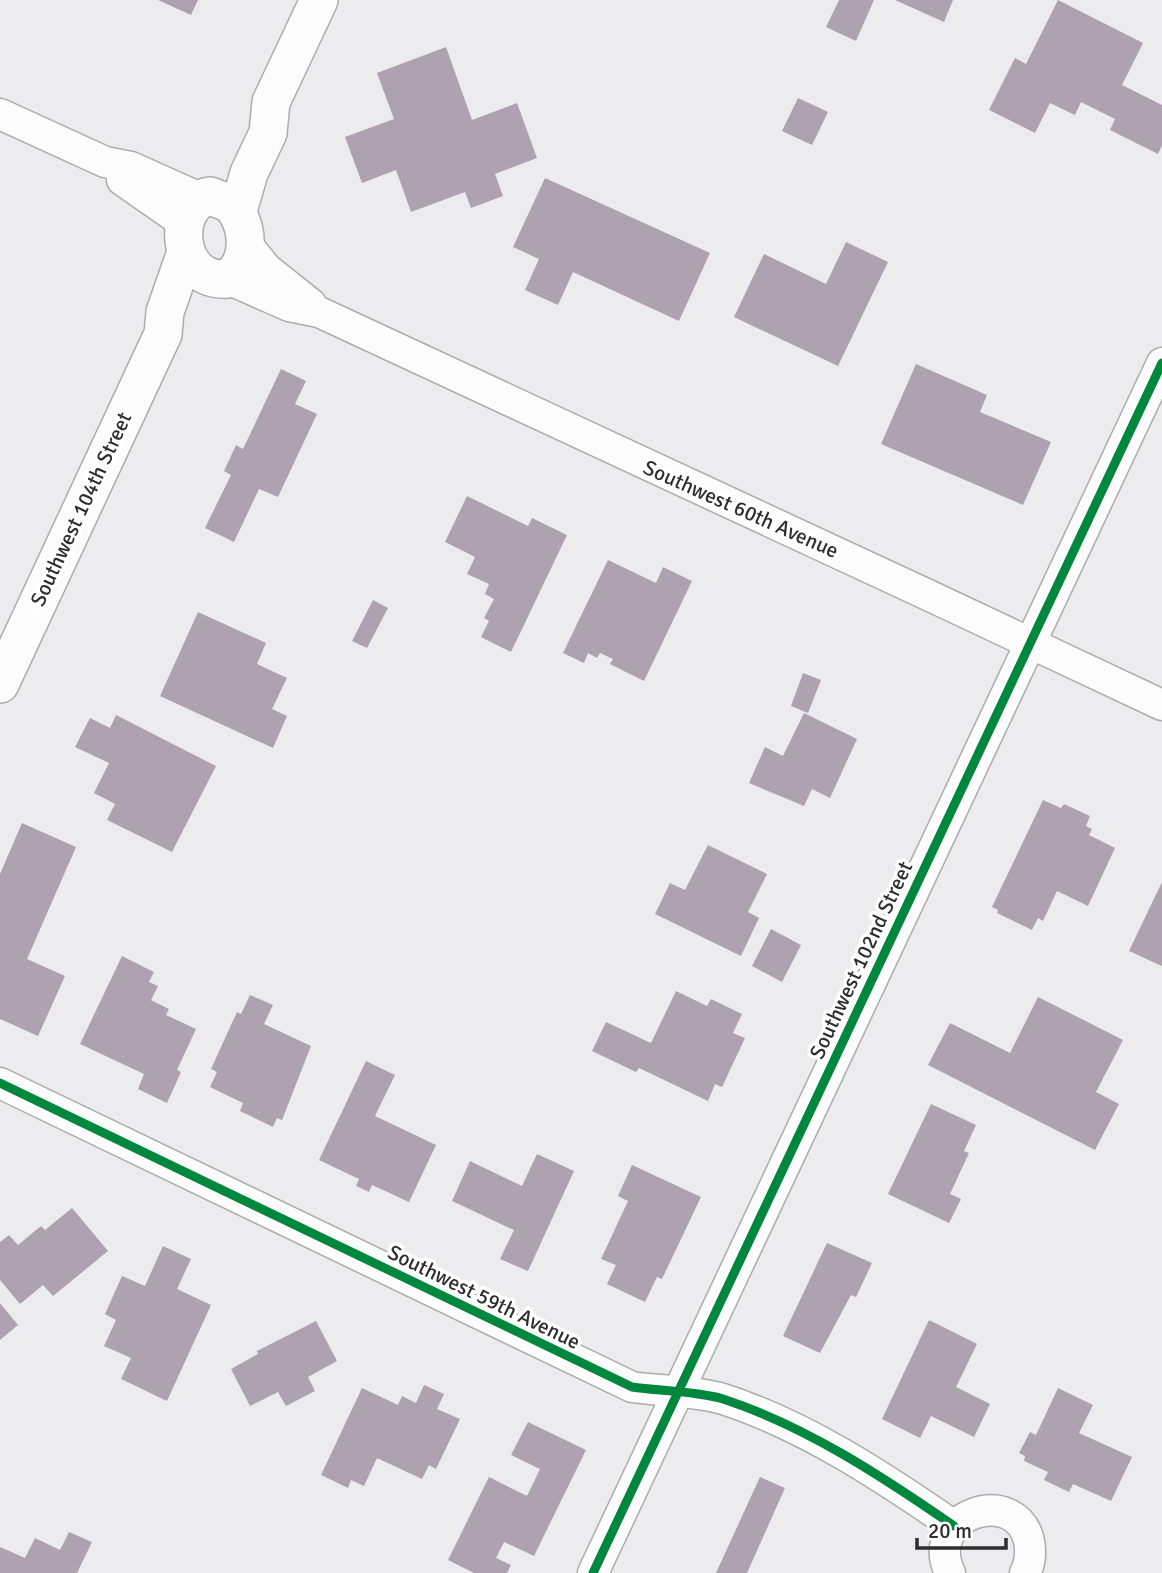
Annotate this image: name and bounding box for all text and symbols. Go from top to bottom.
street label: Southwest 104th Street [25,408,137,610]
street label: Southwest 60th Avenue [639,454,843,564]
street label: Southwest 102nd Street [804,857,918,1063]
street label: Southwest 59th Avenue [384,1239,584,1355]
scale bar [917,1506,1006,1550]
text: 20 m [928,1518,972,1544]

